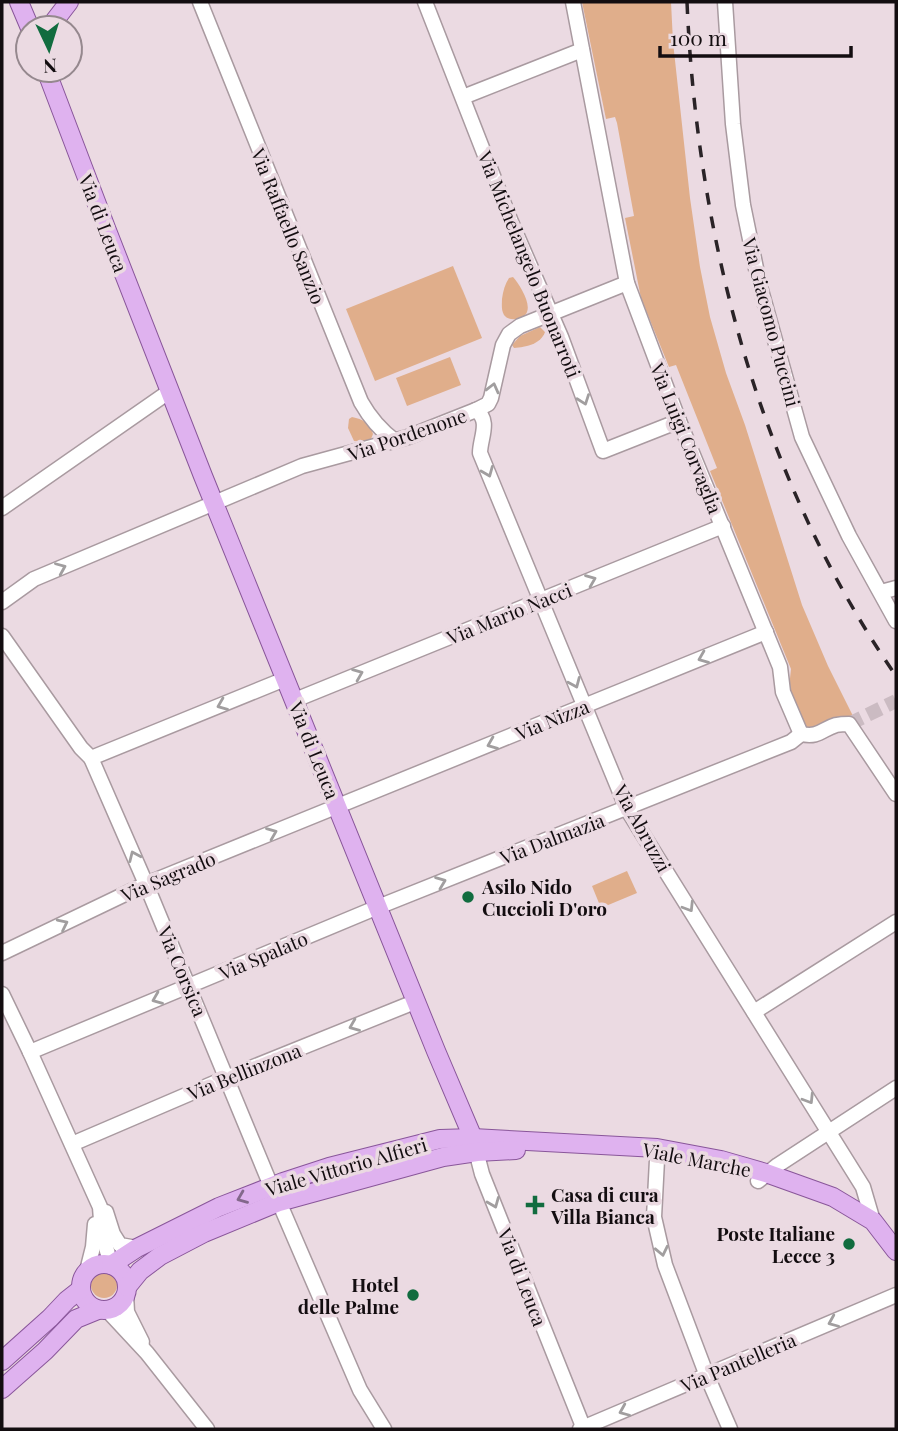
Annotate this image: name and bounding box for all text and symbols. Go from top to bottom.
north arrow [14,14,84,84]
scale bar [660,14,851,58]
text: 100 m [670,23,727,51]
text: N [42,54,58,80]
street label: Via Raffaello Sanzio [245,143,332,308]
street label: Via Michelangelo Buonarroti [472,146,588,382]
street label: Via di Leuca [73,169,135,276]
street label: Via Giacomo Puccini [737,234,807,410]
street label: Via Luigi Corvaglia [645,358,729,518]
one-way arrow [485,382,499,394]
one-way arrow [576,394,590,406]
street label: Via Pordenone [343,402,470,467]
one-way arrow [480,465,494,478]
one-way arrow [53,562,66,576]
one-way arrow [585,574,597,588]
street label: Via Mario Nacci [442,576,576,650]
one-way arrow [698,649,710,663]
one-way arrow [351,669,363,683]
one-way arrow [567,675,581,688]
street label: Via Nizza [510,692,593,746]
one-way arrow [217,696,229,710]
street label: Via di Leuca [283,697,347,803]
one-way arrow [487,735,499,749]
street label: Via Abruzzi [608,779,678,877]
street label: Via Dalmazia [495,806,608,870]
one-way arrow [265,828,277,842]
street label: Via Sagrado [116,844,219,908]
one-way arrow [128,851,142,864]
place label: Asilo Nido Cuccioli D'oro [481,873,607,921]
one-way arrow [435,876,447,890]
marker: Asilo Nido Cuccioli D'oro [460,889,476,905]
one-way arrow [680,899,693,912]
one-way arrow [56,918,68,932]
street label: Via Corsica [152,921,214,1021]
street label: Via Spalato [214,925,311,986]
one-way arrow [152,991,164,1005]
one-way arrow [348,1018,360,1032]
street label: Via Bellinzona [182,1036,305,1106]
one-way arrow [801,1092,814,1105]
street label: Viale Vittorio Alfieri [261,1130,430,1202]
street label: Viale Marche [640,1136,754,1182]
place label: Casa di cura Villa Bianca [550,1181,659,1229]
one-way arrow [237,1189,249,1203]
marker: Casa di cura Villa Bianca [525,1195,545,1215]
one-way arrow [485,1196,499,1208]
place label: Poste Italiane Lecce 3 [716,1220,835,1268]
street label: Via di Leuca [492,1223,554,1330]
marker: Poste Italiane Lecce 3 [841,1236,857,1252]
one-way arrow [654,1245,668,1257]
place label: Hotel delle Palme [298,1271,399,1319]
marker: Hotel delle Palme [405,1287,421,1303]
one-way arrow [828,1313,840,1327]
street label: Via Pantelleria [675,1326,800,1398]
one-way arrow [619,1402,631,1416]

